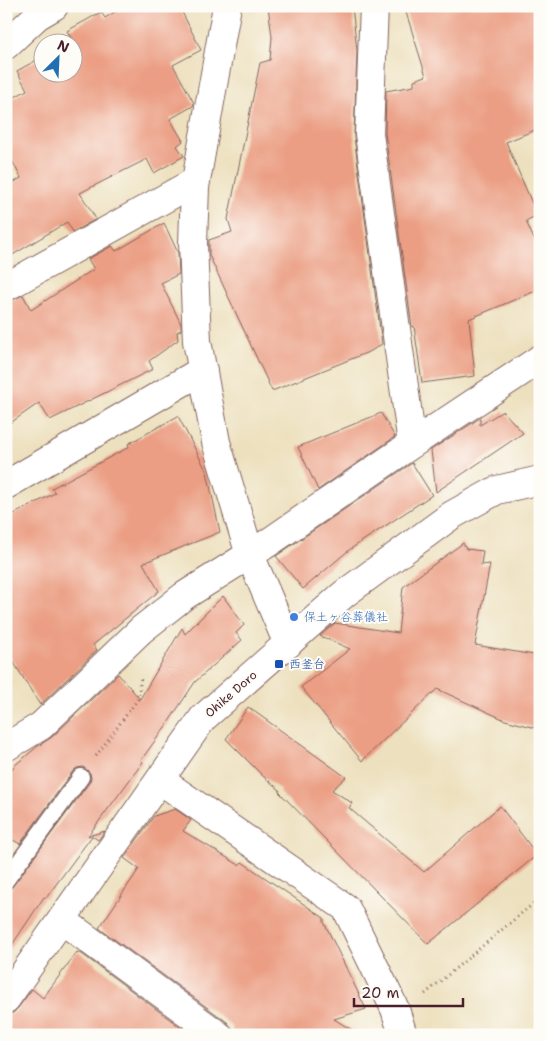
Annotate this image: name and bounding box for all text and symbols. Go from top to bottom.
north arrow [32,32,82,82]
text: N [55,36,72,57]
place label: 保土ヶ谷葬儀社 [304,609,388,625]
marker: 保土ヶ谷葬儀社 [288,611,300,623]
place label: 西釜台 [289,656,325,672]
marker: 西釜台 [273,658,285,670]
street label: Ohike Doro [202,667,260,721]
scale bar [354,976,462,1008]
text: 20 m [361,983,400,1003]

